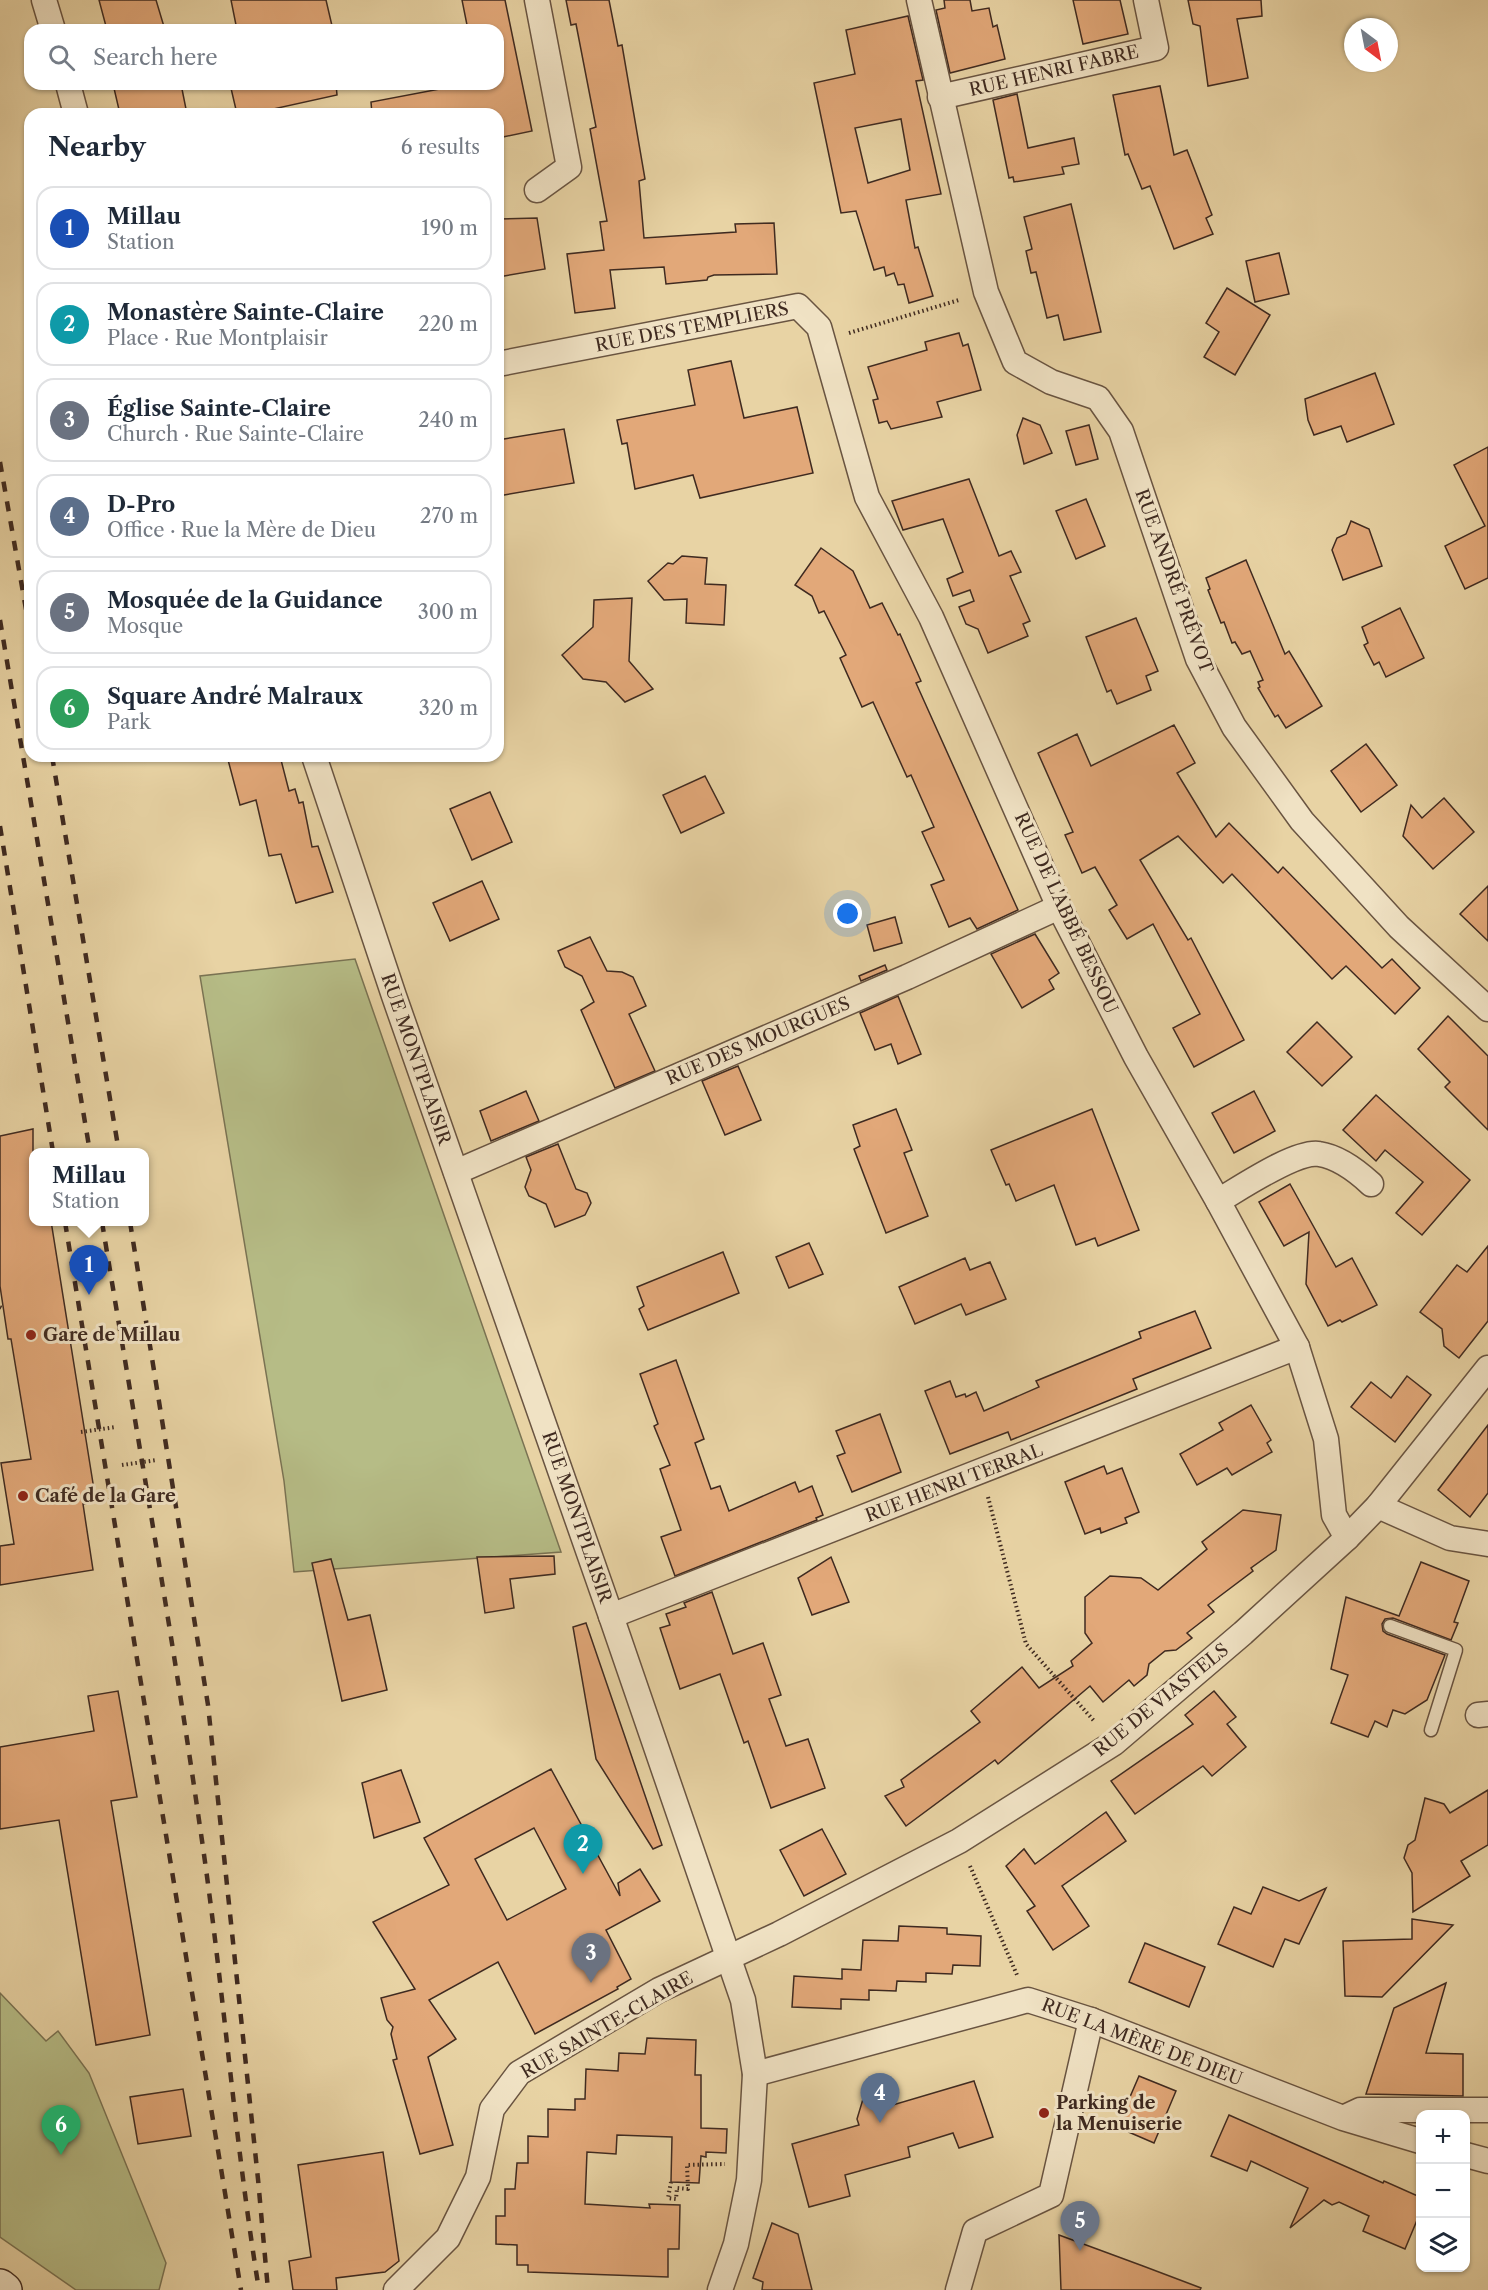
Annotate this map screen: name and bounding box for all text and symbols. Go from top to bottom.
north arrow [1344,18,1398,72]
search box [24,24,504,90]
icon: search [45,41,78,74]
street label: RUE HENRI FABRE [967,41,1141,101]
text: Search here [93,44,218,71]
text: Nearby [48,131,146,163]
text: 6 results [401,135,480,159]
text: Millau [107,203,181,230]
text: 1 [65,216,74,240]
text: 190 m [421,216,478,240]
text: Station [107,230,175,254]
street label: RUE DES TEMPLIERS [593,297,791,357]
text: Monastère Sainte-Claire [107,299,384,326]
text: 2 [64,312,75,336]
text: 220 m [418,312,478,336]
text: Place · Rue Montplaisir [107,326,328,350]
text: Église Sainte-Claire [107,395,331,422]
text: 3 [64,408,75,432]
text: 240 m [418,408,478,432]
text: Church · Rue Sainte-Claire [107,422,364,446]
street label: RUE ANDRÉ PRÉVOT [1130,486,1219,677]
text: D-Pro [107,491,175,518]
text: 4 [64,504,75,528]
text: 270 m [420,504,478,528]
text: Office · Rue la Mère de Dieu [107,518,376,542]
text: Mosquée de la Guidance [107,587,383,614]
text: 5 [64,600,75,624]
text: 300 m [418,600,478,624]
text: Mosque [107,614,183,638]
text: Square André Malraux [107,683,363,710]
text: 6 [64,696,75,720]
text: 320 m [419,696,478,720]
text: Park [107,710,150,734]
street label: RUE DE L'ABBÉ BESSOU [1010,808,1123,1017]
your location [833,899,862,928]
street label: RUE MONTPLAISIR [376,971,456,1148]
street label: RUE DES MOURGUES [663,992,853,1090]
popup [29,1148,149,1226]
text: Millau [52,1162,126,1189]
text: Station [52,1189,120,1213]
pin: 1 [70,1246,109,1295]
place label: Gare de Millau [43,1324,180,1346]
marker: Gare de Millau [24,1328,38,1342]
street label: RUE MONTPLAISIR [537,1429,617,1606]
street label: RUE HENRI TERRAL [862,1439,1046,1527]
place label: Café de la Gare [35,1485,176,1507]
marker: Café de la Gare [16,1489,30,1503]
street label: RUE DE VIASTELS [1089,1639,1233,1761]
pin: 2 [564,1824,602,1874]
pin: 3 [572,1934,610,1983]
street label: RUE SAINTE-CLAIRE [517,1967,697,2083]
street label: RUE LA MÈRE DE DIEU [1038,1993,1246,2091]
pin: 4 [860,2074,900,2123]
place label: Parking de la Menuiserie [1056,2092,1182,2135]
pin: 6 [42,2106,80,2155]
marker: Parking de la Menuiserie [1037,2106,1051,2120]
map controls [1416,2110,1470,2272]
button: + [1416,2110,1470,2164]
button: − [1416,2164,1470,2218]
pin: 5 [1060,2202,1100,2251]
button: layers [1416,2218,1470,2272]

